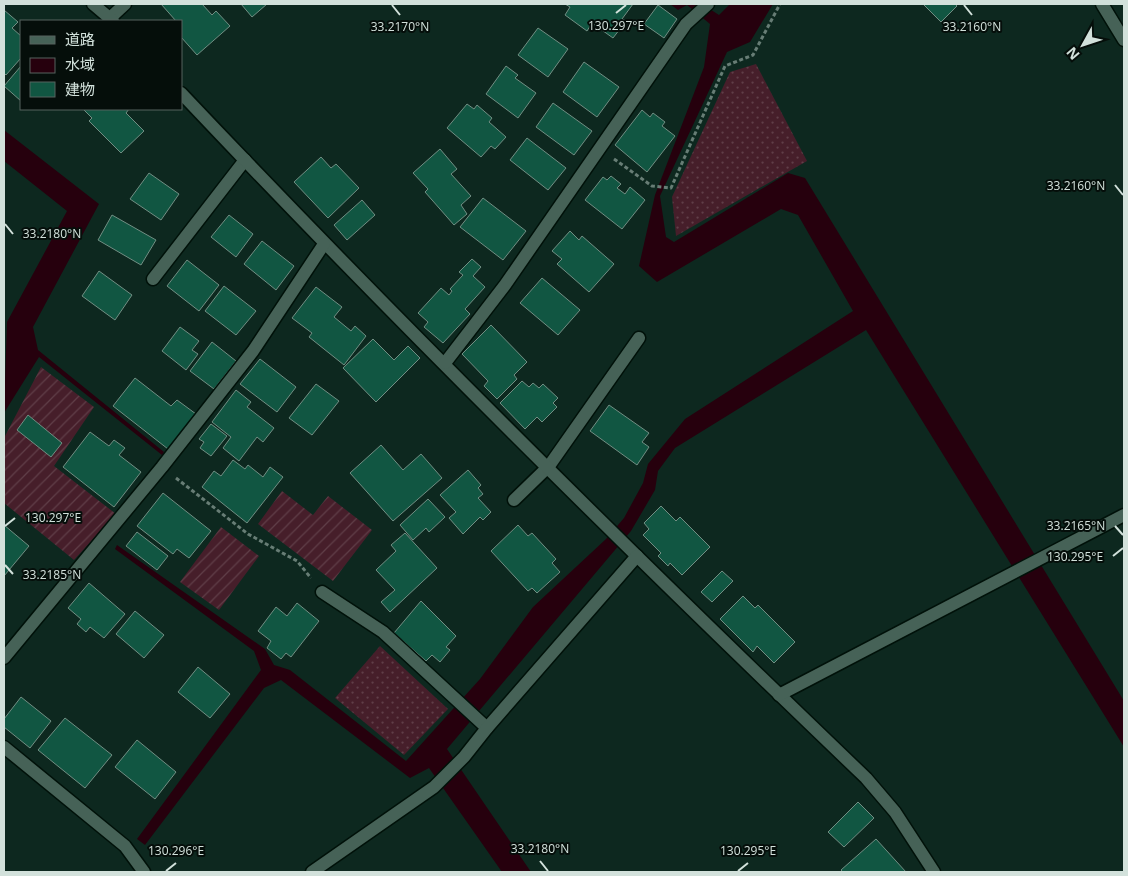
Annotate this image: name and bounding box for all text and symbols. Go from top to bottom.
text: 130.297°E [588,17,644,34]
text: 33.2170°N [371,18,429,35]
text: 33.2160°N [943,18,1001,35]
legend [20,20,182,110]
north arrow [1058,20,1108,70]
text: 道路 [65,29,95,49]
text: N [1062,43,1084,64]
text: 水域 [65,54,95,74]
text: 建物 [65,79,95,99]
text: 33.2160°N [1047,177,1105,194]
text: 33.2180°N [23,225,81,242]
text: 130.297°E [25,509,81,526]
text: 33.2165°N [1047,517,1105,534]
text: 130.295°E [1047,548,1103,565]
text: 33.2185°N [23,566,81,583]
text: 33.2180°N [511,840,569,857]
text: 130.296°E [148,842,204,859]
text: 130.295°E [720,842,776,859]

